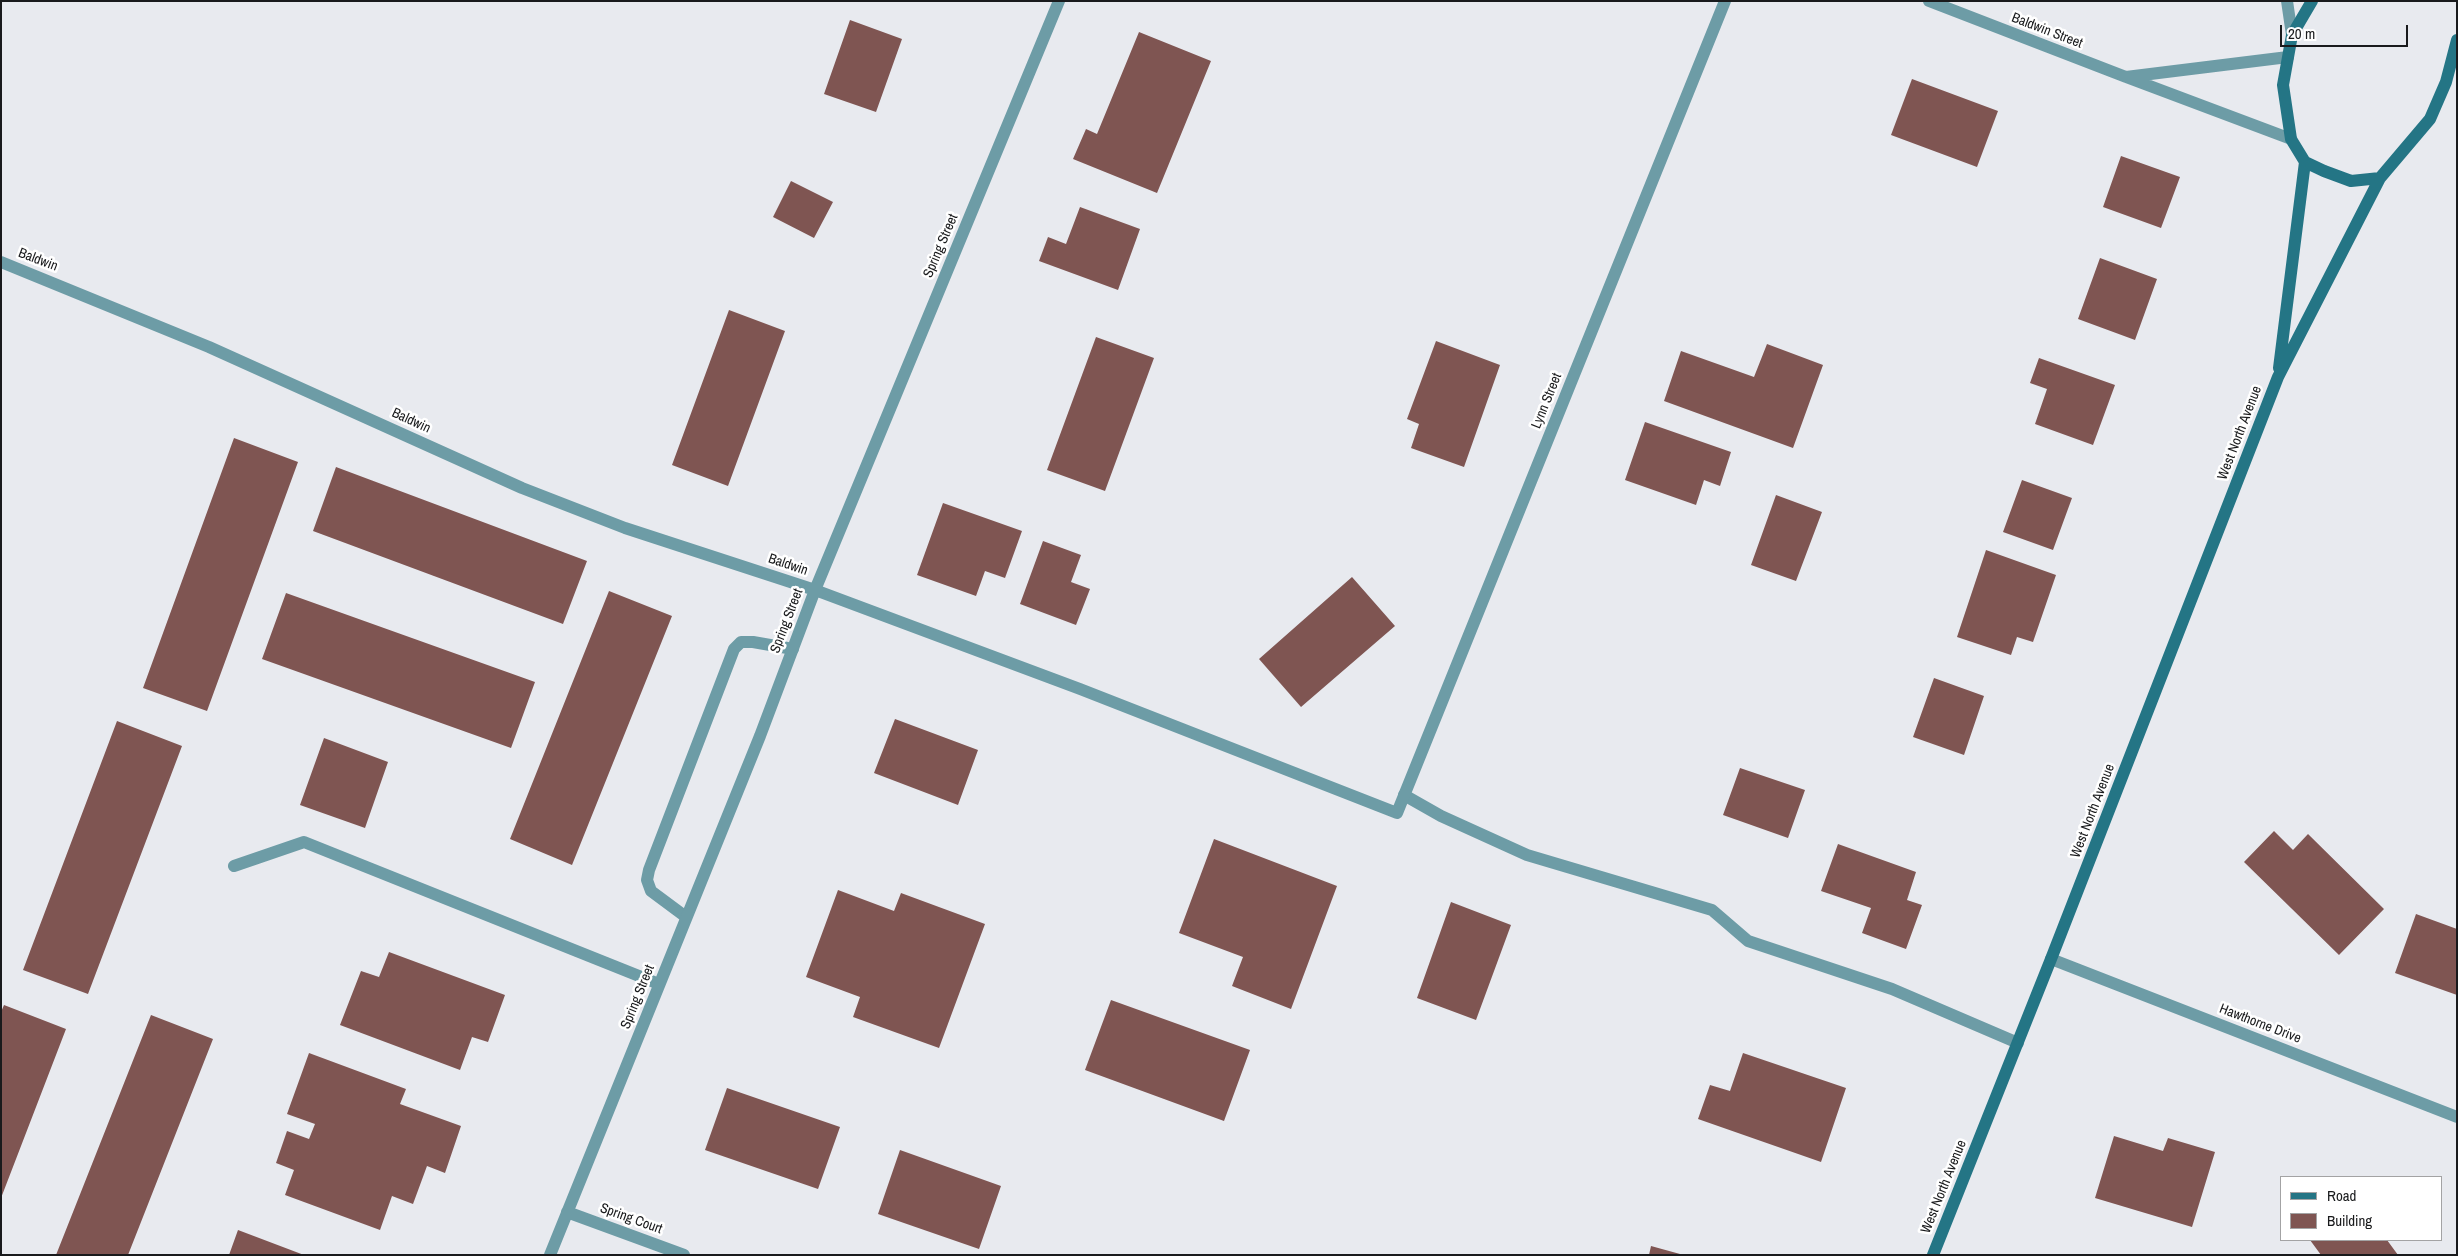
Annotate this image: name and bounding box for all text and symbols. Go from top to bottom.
street label: Baldwin Street [2009,10,2085,52]
scale bar [2283,15,2410,47]
text: 20 m [2288,23,2315,44]
street label: Spring Street [920,212,962,280]
street label: Baldwin [16,245,60,275]
street label: Lynn Street [1528,371,1566,431]
street label: West North Avenue [2214,384,2266,482]
street label: Baldwin [389,405,433,437]
street label: Baldwin [766,550,810,580]
street label: Spring Street [767,586,807,656]
street label: West North Avenue [2067,762,2119,860]
street label: Spring Street [618,962,658,1032]
street label: Hawthorne Drive [2217,1001,2303,1047]
street label: West North Avenue [1918,1138,1970,1236]
legend [2280,1176,2443,1241]
text: Road [2327,1185,2356,1206]
street label: Spring Court [598,1200,664,1238]
text: Building [2327,1210,2372,1231]

